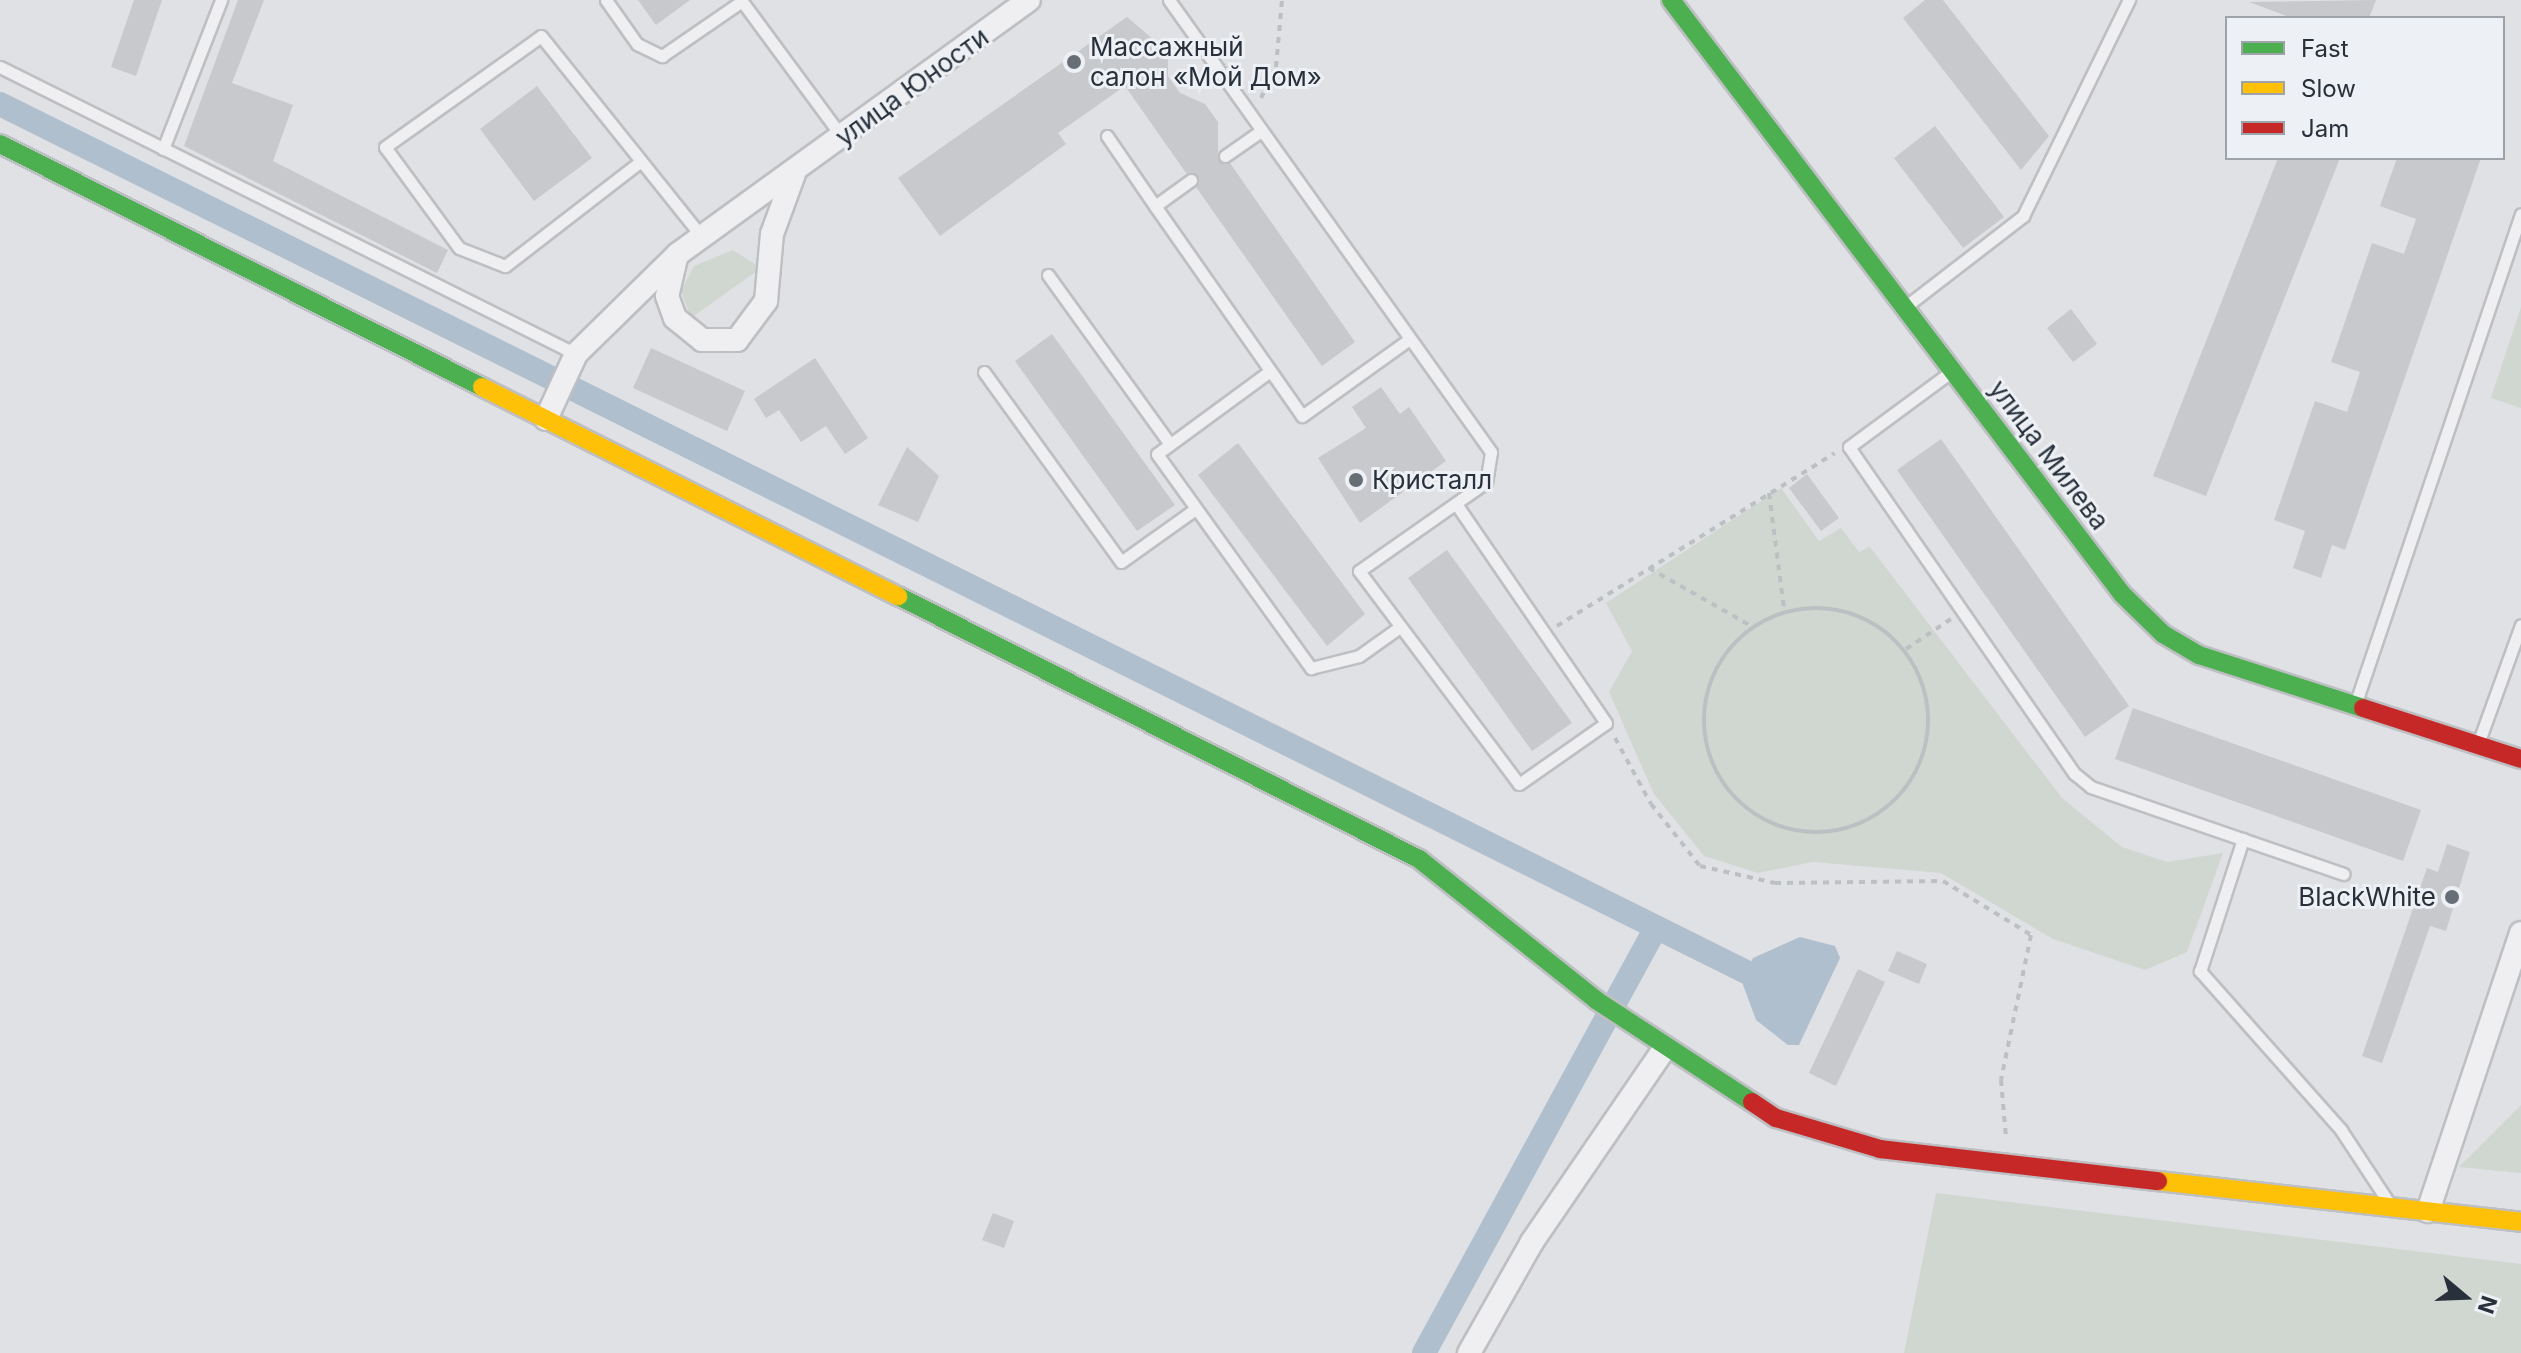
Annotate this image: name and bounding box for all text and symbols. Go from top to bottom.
legend [2225,16,2505,160]
street label: улица Юности [829,21,995,153]
place label: Массажный салон «Мой Дом» [1090,31,1322,92]
text: Fast [2301,34,2349,63]
marker: Массажный салон «Мой Дом» [1065,53,1083,71]
text: Slow [2301,74,2356,103]
text: Jam [2301,114,2349,143]
street label: улица Милева [1983,374,2115,536]
place label: Кристалл [1372,464,1492,496]
marker: Кристалл [1347,471,1365,489]
place label: BlackWhite [2298,881,2436,913]
marker: BlackWhite [2443,888,2461,906]
north arrow [2425,1257,2505,1337]
text: N [2473,1293,2503,1317]

